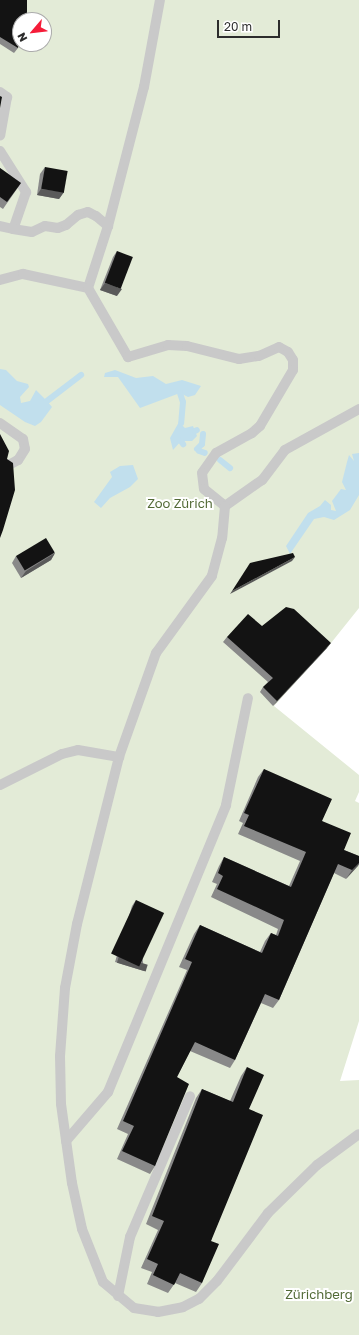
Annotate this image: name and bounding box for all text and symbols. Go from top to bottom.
north arrow [12,12,52,52]
scale bar [219,12,282,38]
text: 20 m [224,19,252,34]
text: N [14,31,30,44]
park label: Zoo Zürich [147,495,213,511]
park label: Zürichberg [285,1286,353,1302]

